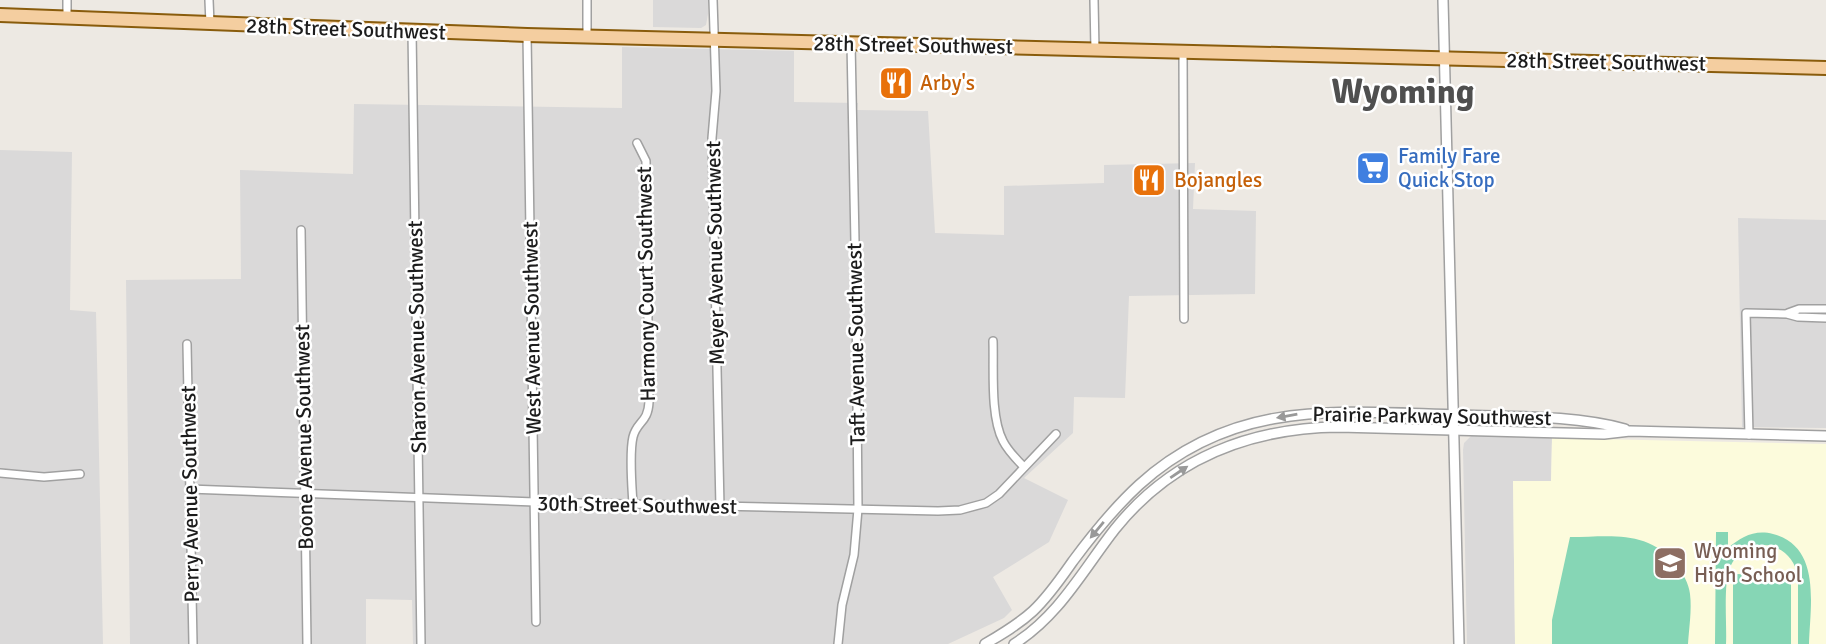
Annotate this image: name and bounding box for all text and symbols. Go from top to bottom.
street label: 28th Street Southwest [246,13,446,45]
street label: 28th Street Southwest [813,30,1013,60]
street label: 28th Street Southwest [1506,47,1706,77]
restaurant icon: Arby's [877,64,915,102]
place label: Arby's [920,70,975,96]
district label: Wyoming [1331,70,1475,113]
street label: Meyer Avenue Southwest [700,141,730,365]
place label: Family Fare Quick Stop [1398,143,1500,193]
supermarket icon: Family Fare Quick Stop [1354,149,1392,187]
restaurant icon: Bojangles [1130,161,1168,199]
street label: Harmony Court Southwest [631,166,661,402]
place label: Bojangles [1174,167,1262,193]
street label: Sharon Avenue Southwest [402,220,432,454]
street label: West Avenue Southwest [517,221,547,435]
street label: Taft Avenue Southwest [841,243,871,445]
street label: Boone Avenue Southwest [289,324,319,550]
street label: Perry Avenue Southwest [175,385,205,603]
street label: Prairie Parkway Southwest [1312,401,1552,431]
one-way arrow [1276,411,1298,422]
one-way arrow [1169,466,1188,479]
street label: 30th Street Southwest [537,490,737,520]
one-way arrow [1090,522,1105,539]
place label: Wyoming High School [1694,538,1802,588]
school or university icon: Wyoming High School [1651,544,1689,582]

